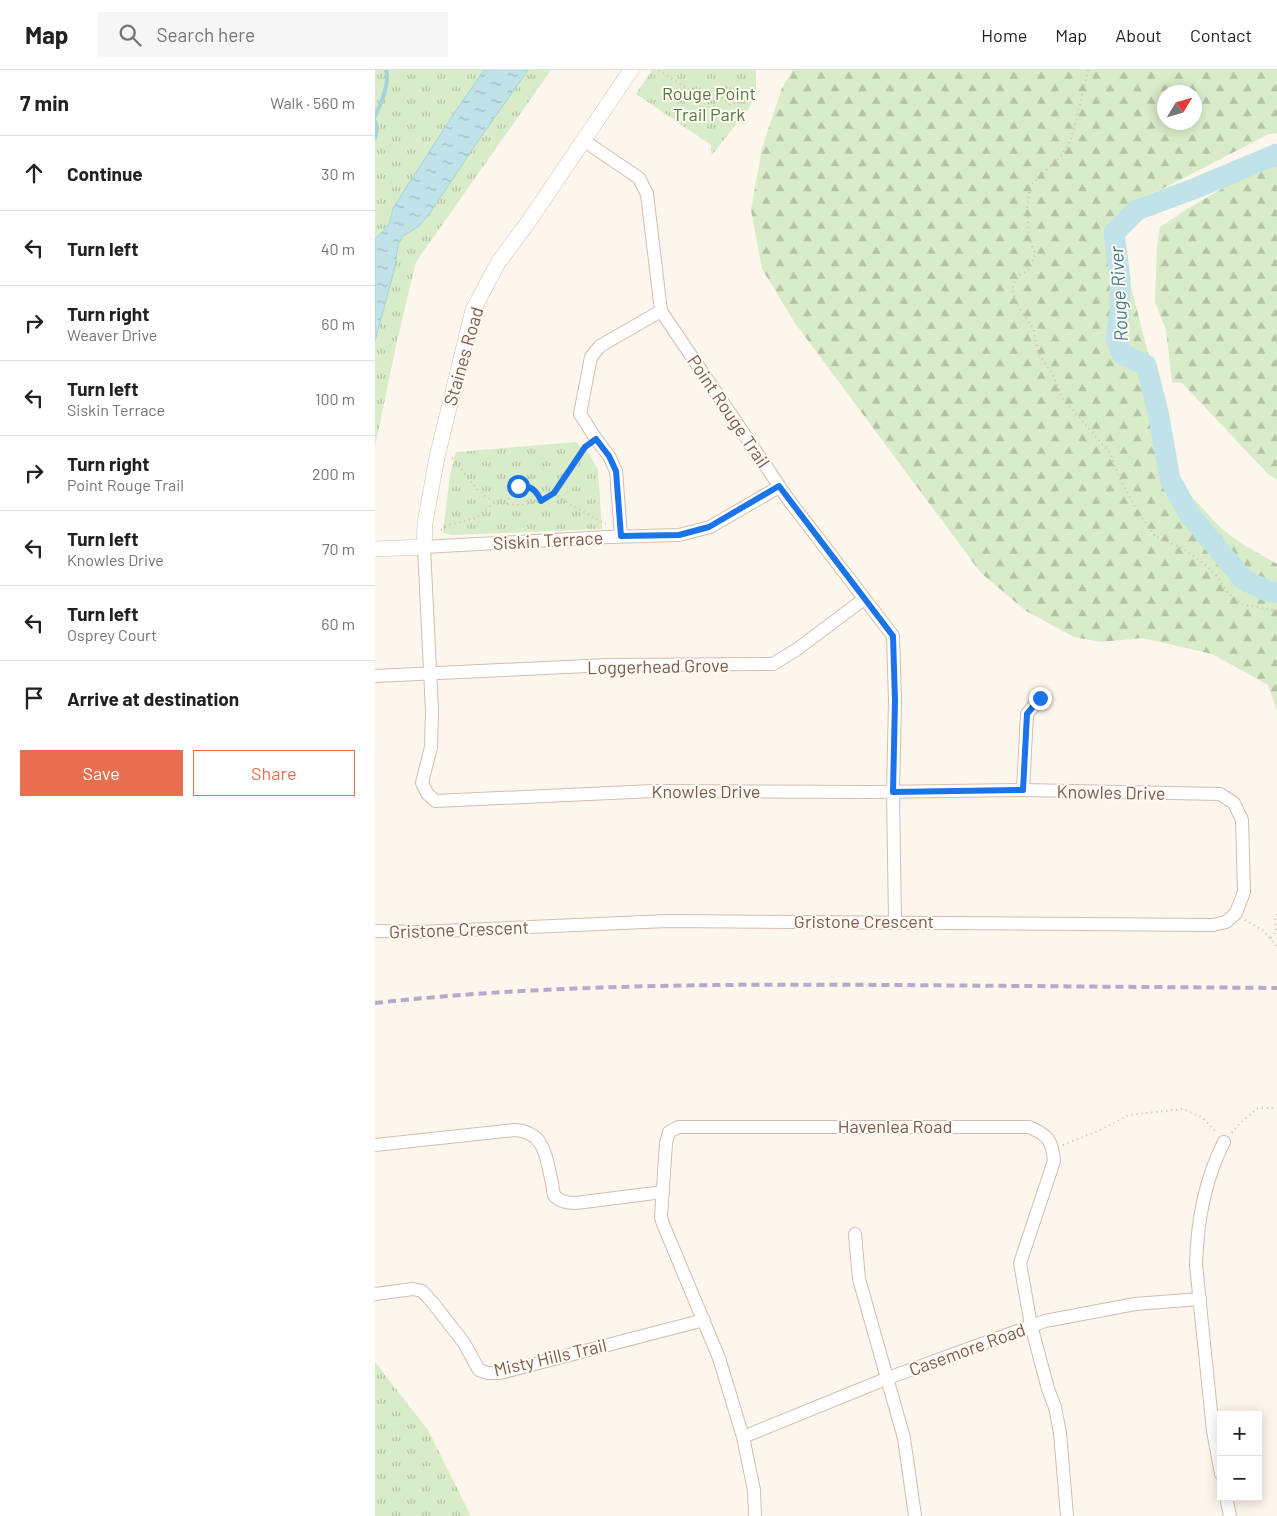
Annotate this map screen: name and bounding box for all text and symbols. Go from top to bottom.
search box [98,12,448,57]
text: Map [25,20,68,49]
icon: search [116,21,144,49]
text: Search here [156,23,255,46]
text: Home [981,24,1027,46]
text: Map [1055,24,1087,46]
text: About [1115,24,1162,46]
text: Contact [1190,24,1252,46]
park label: Rouge Point Trail Park [662,82,756,125]
north arrow [1157,85,1202,130]
text: 7 min [20,90,69,115]
text: Walk · 560 m [270,93,355,112]
icon: ahead [20,159,48,187]
text: Continue [67,162,143,185]
text: 30 m [321,164,355,183]
icon: left [20,234,48,262]
text: Turn left [67,237,138,260]
text: 40 m [321,239,355,258]
water label: Rouge River [1104,244,1132,342]
text: Turn right [67,302,149,325]
street label: Staines Road [438,304,488,408]
icon: right [20,309,48,337]
text: 60 m [321,314,355,333]
text: Weaver Drive [67,325,157,344]
street label: Point Rouge Trail [683,350,775,472]
text: Turn left [67,377,138,400]
icon: left [20,384,48,412]
text: 100 m [315,389,355,408]
text: Siskin Terrace [67,400,165,419]
text: Turn right [67,452,149,475]
icon: right [20,459,48,487]
text: 200 m [312,464,355,483]
text: Point Rouge Trail [67,475,184,494]
route start [507,475,530,498]
street label: Siskin Terrace [492,526,604,554]
text: Turn left [67,527,138,550]
icon: left [20,534,48,562]
text: 70 m [322,539,355,558]
text: Knowles Drive [67,550,164,569]
text: Turn left [67,602,138,625]
icon: left [20,609,48,637]
text: 60 m [321,614,355,633]
text: Osprey Court [67,625,157,644]
street label: Loggerhead Grove [587,654,729,678]
icon: arrive [20,684,48,712]
text: Arrive at destination [67,687,239,710]
route end [1029,687,1052,710]
button: Save [20,750,183,796]
button: Share [193,750,355,796]
street label: Knowles Drive [652,780,760,802]
street label: Knowles Drive [1056,780,1166,804]
street label: Gristone Crescent [794,910,934,932]
street label: Gristone Crescent [389,916,529,942]
street label: Havenlea Road [838,1115,952,1137]
street label: Casemore Road [906,1318,1028,1380]
street label: Misty Hills Trail [491,1333,609,1381]
map controls [1217,1411,1262,1501]
button: + [1217,1411,1262,1456]
button: − [1217,1456,1262,1501]

